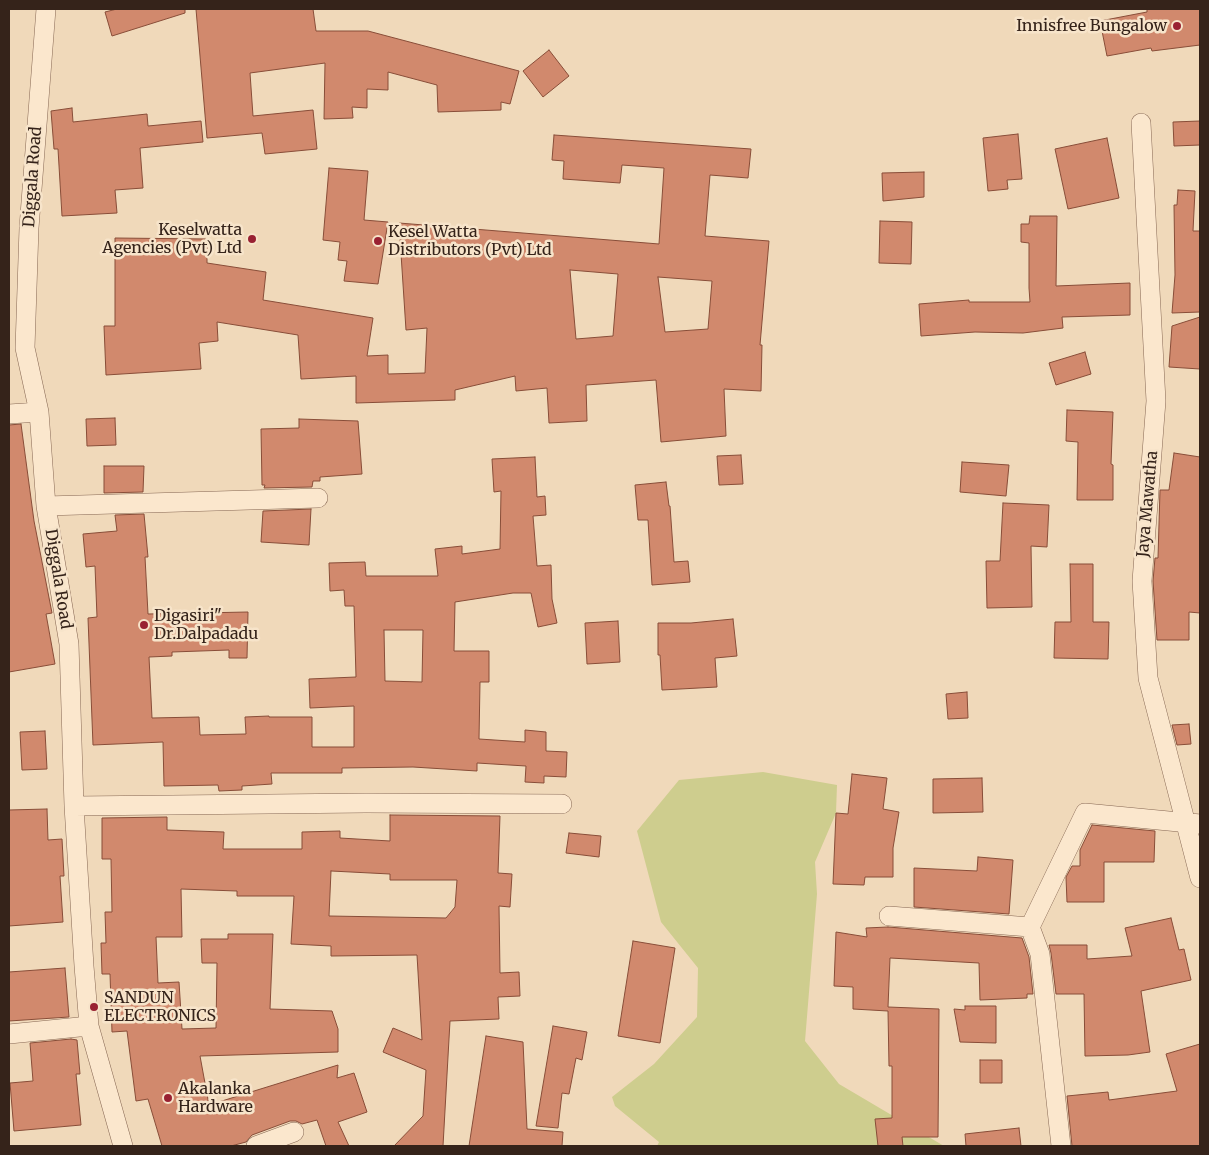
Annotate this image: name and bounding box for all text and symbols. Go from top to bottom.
place label: Innisfree Bungalow [1016,16,1167,36]
marker: Innisfree Bungalow [1171,20,1183,32]
street label: Diggala Road [20,126,46,228]
place label: Keselwatta Agencies (Pvt) Ltd [102,220,242,258]
place label: Kesel Watta Distributors (Pvt) Ltd [388,222,552,260]
marker: Keselwatta Agencies (Pvt) Ltd [246,233,258,245]
marker: Kesel Watta Distributors (Pvt) Ltd [372,235,384,247]
street label: Jaya Mawatha [1134,450,1162,558]
street label: Diggala Road [41,527,75,631]
place label: Digasiri" Dr.Dalpadadu [154,606,258,644]
marker: Digasiri" Dr.Dalpadadu [138,619,150,631]
place label: SANDUN ELECTRONICS [104,988,216,1026]
marker: SANDUN ELECTRONICS [88,1001,100,1013]
place label: Akalanka Hardware [178,1079,253,1117]
marker: Akalanka Hardware [162,1092,174,1104]

